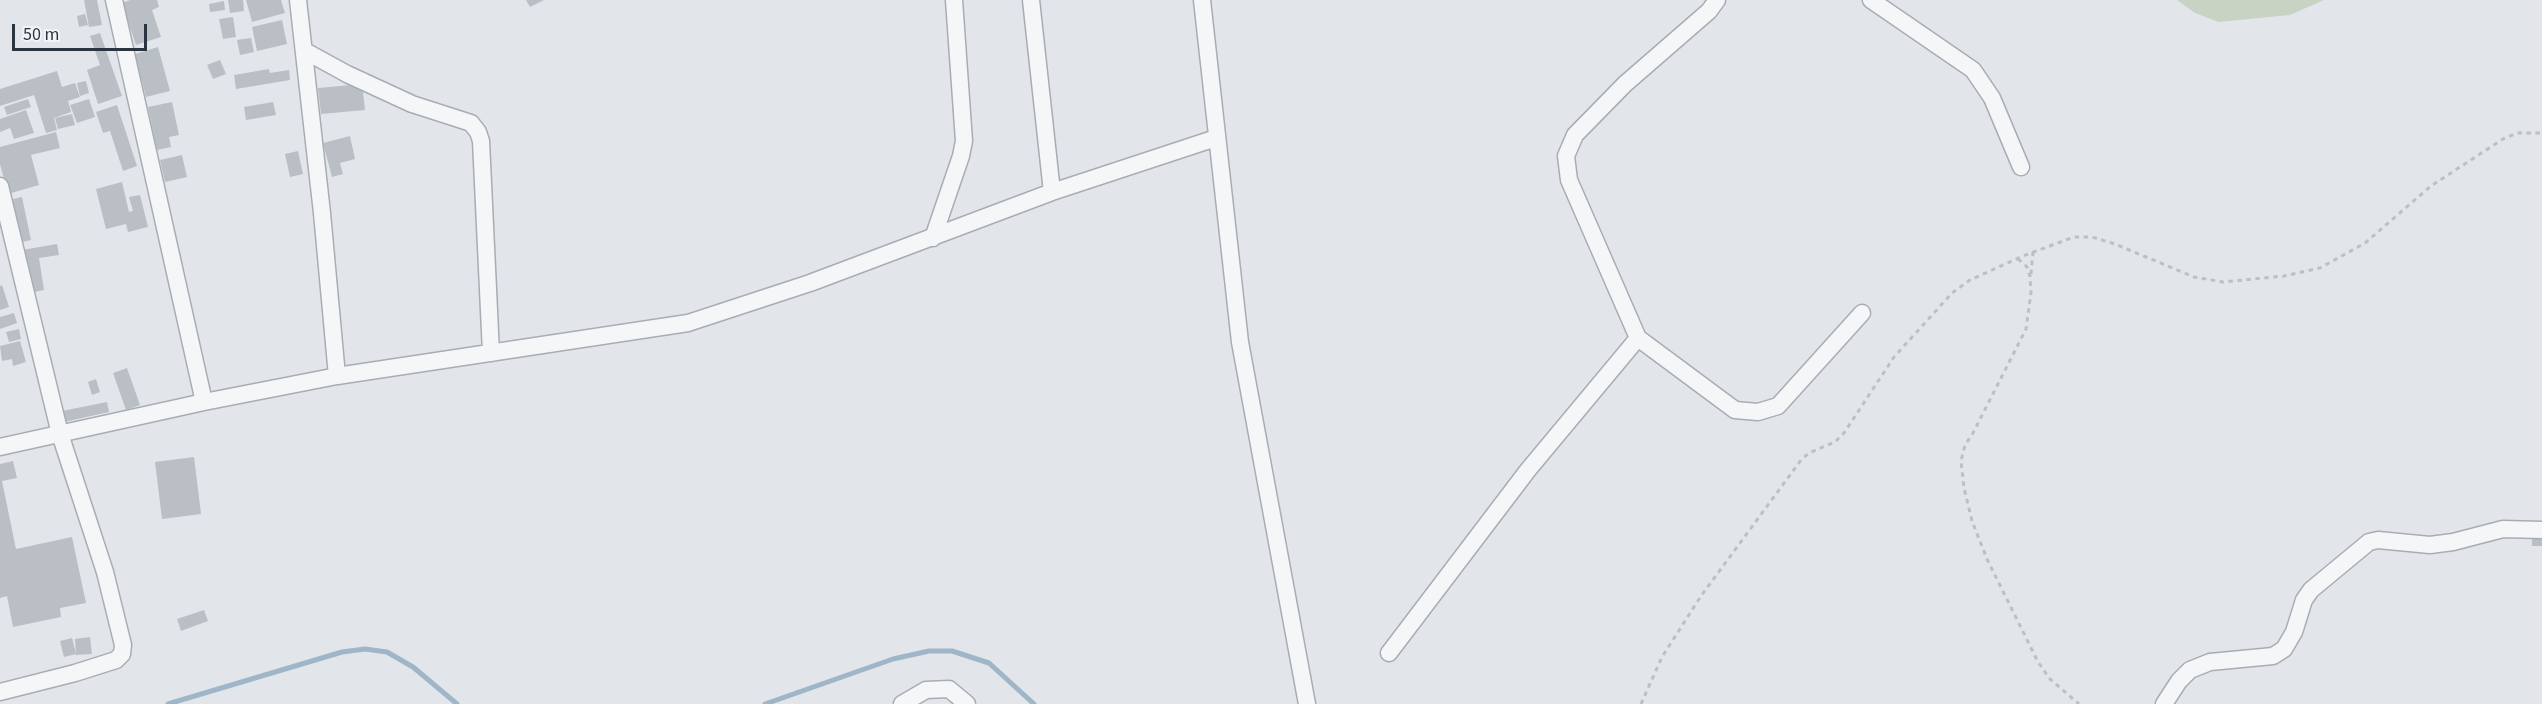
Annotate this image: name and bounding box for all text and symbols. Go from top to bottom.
scale bar [15,12,150,50]
text: 50 m [23,22,59,47]

